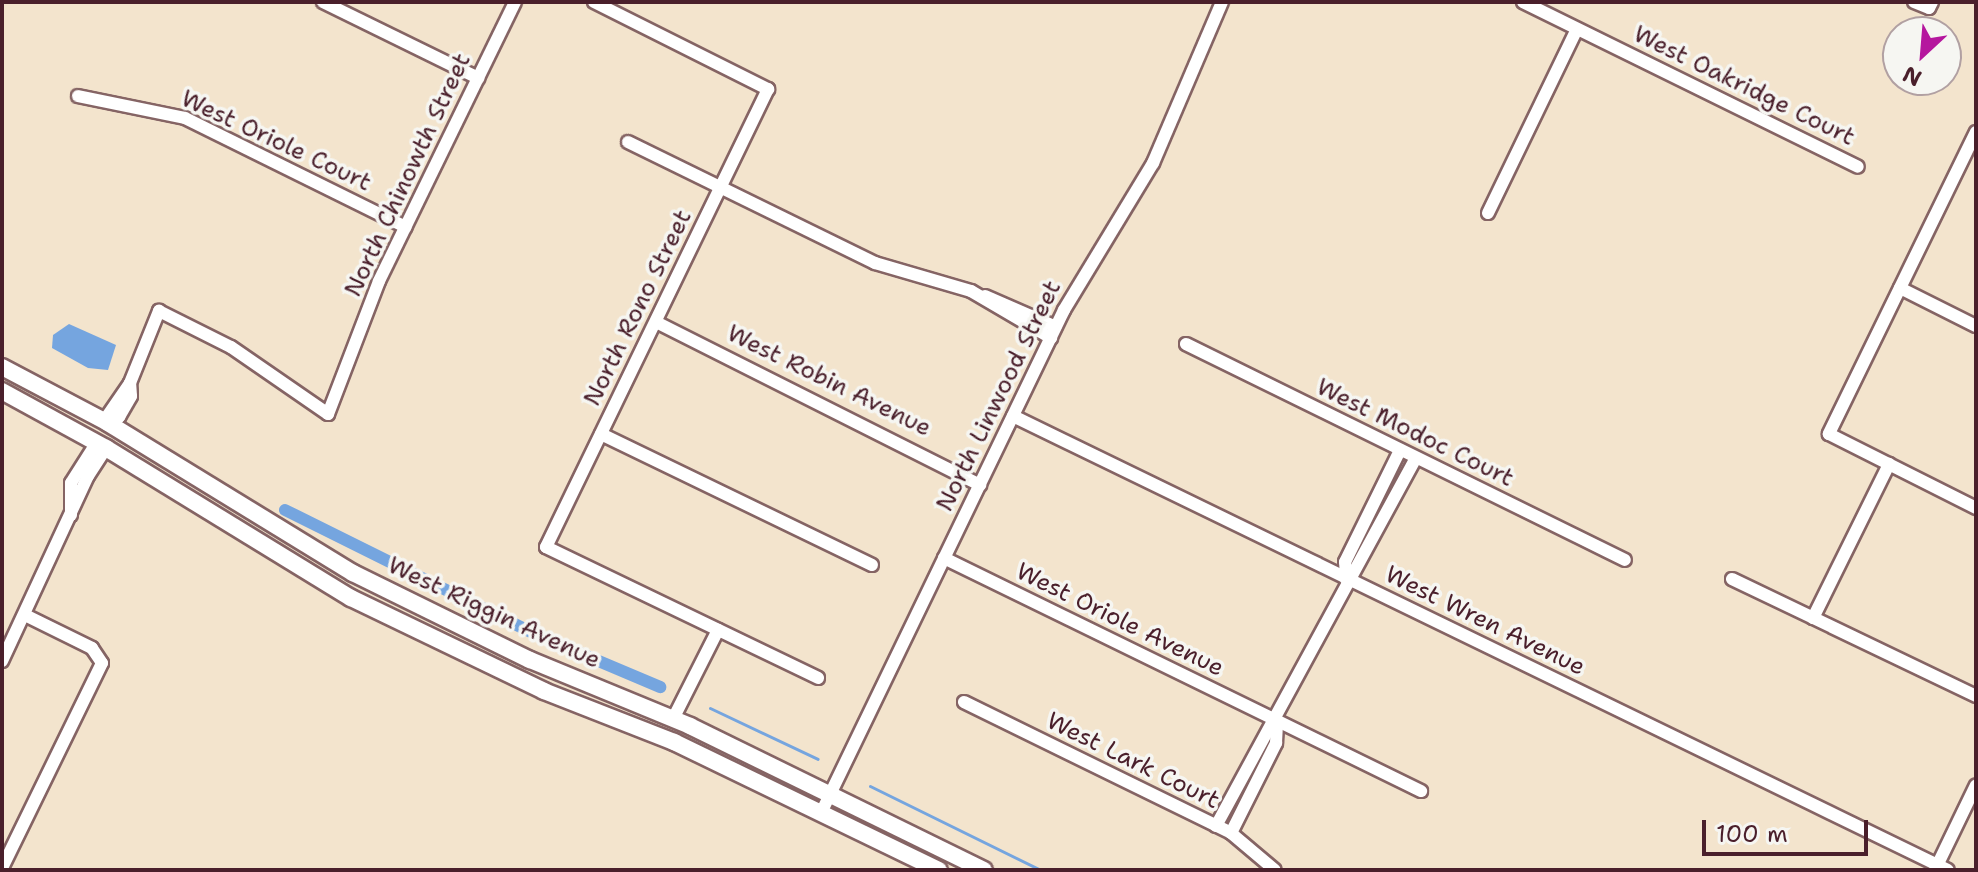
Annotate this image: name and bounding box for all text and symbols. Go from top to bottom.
north arrow [1882,16,1962,96]
street label: West Oakridge Court [1629,20,1859,152]
street label: North Chinowth Street [339,49,477,301]
text: N [1898,59,1926,93]
street label: West Oriole Court [176,84,376,198]
street label: North Rono Street [578,205,698,411]
street label: North Linwood Street [931,276,1067,516]
street label: West Robin Avenue [722,319,936,443]
street label: West Modoc Court [1312,373,1518,493]
street label: West Riggin Avenue [383,551,605,675]
street label: West Oriole Avenue [1011,557,1229,683]
street label: West Wren Avenue [1380,560,1590,682]
street label: West Lark Court [1042,707,1224,815]
scale bar [1706,804,1872,854]
text: 100 m [1716,818,1788,850]

